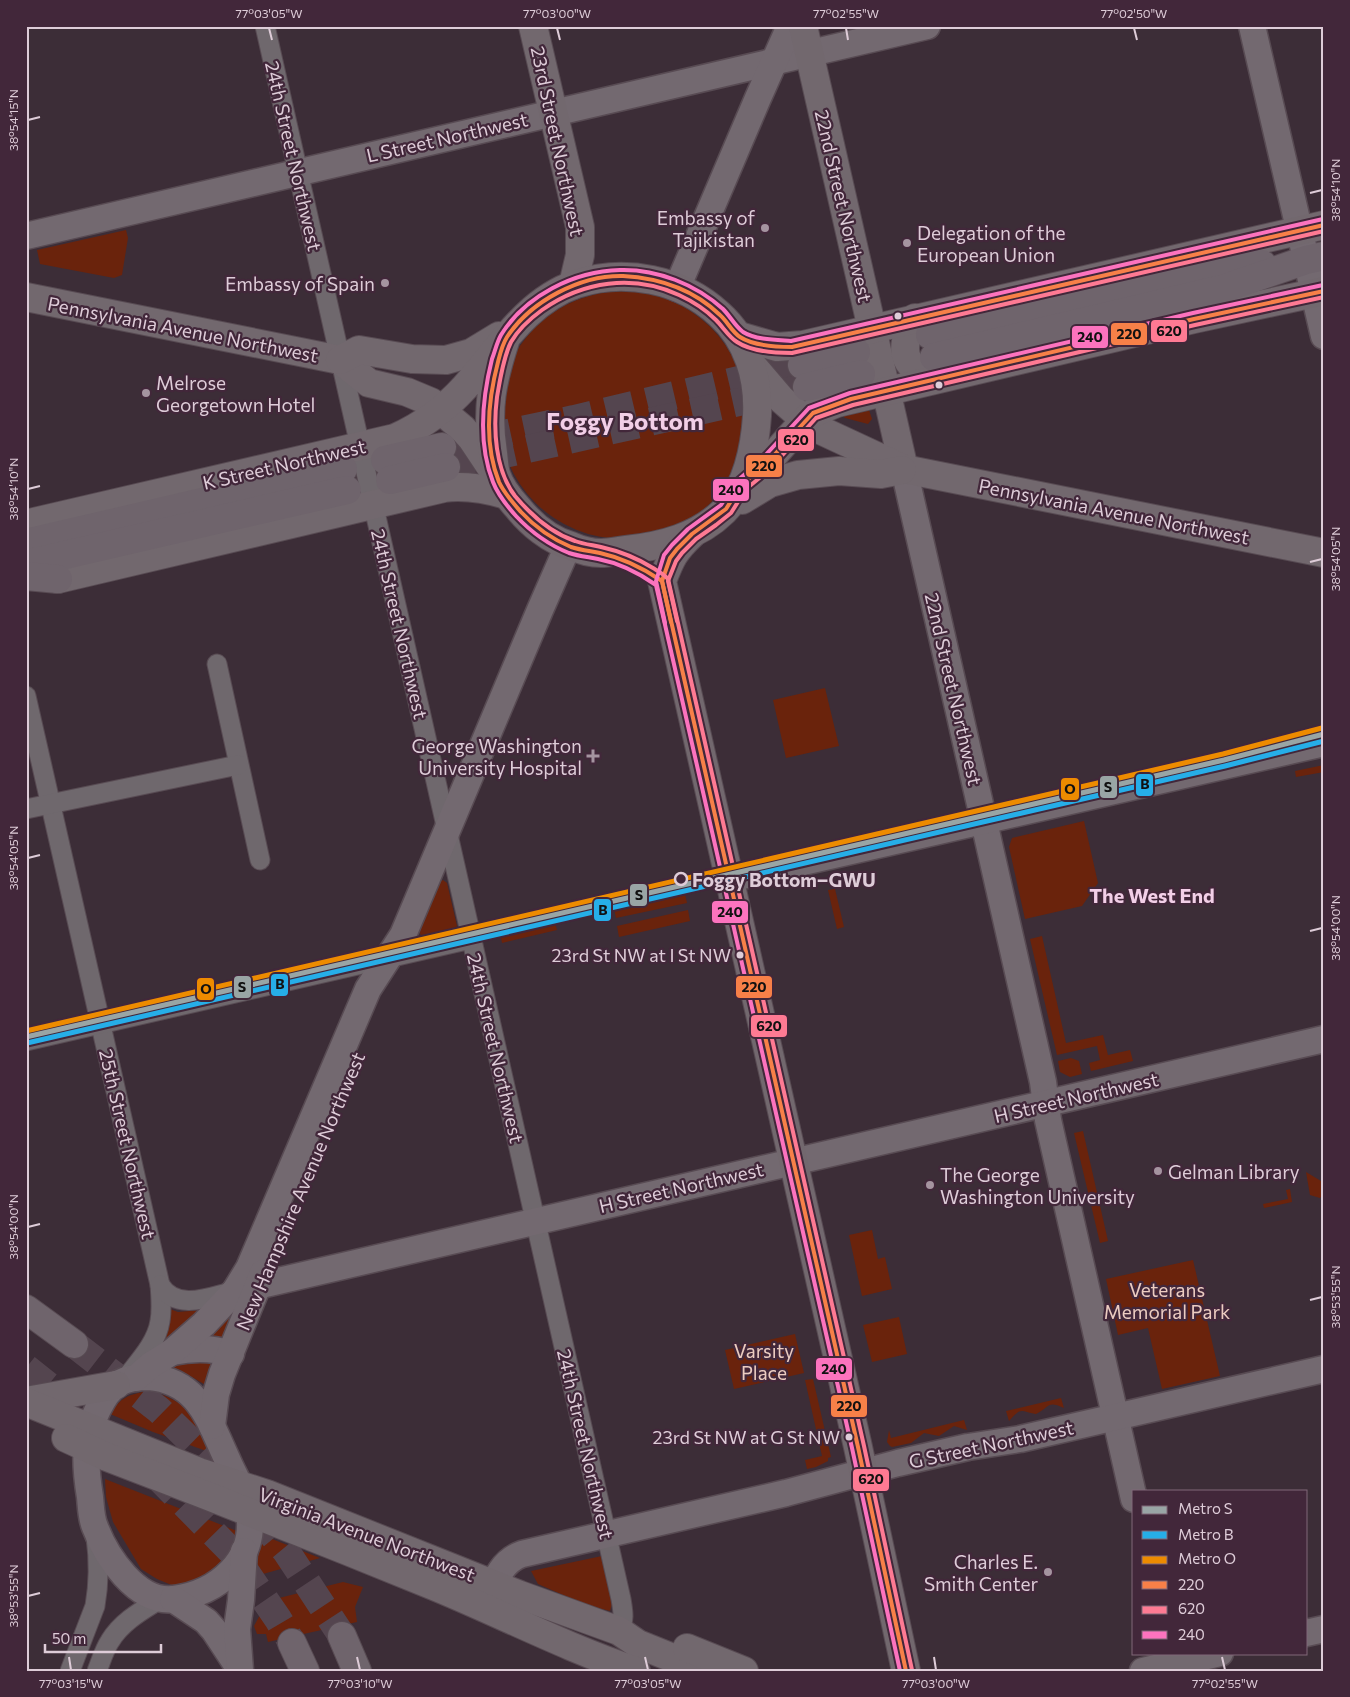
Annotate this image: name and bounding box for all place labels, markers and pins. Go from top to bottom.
place label: Embassy of Tajikistan [657,206,755,251]
place label: Delegation of the European Union [917,221,1066,266]
marker: Embassy of Tajikistan [759,222,771,234]
marker: Delegation of the European Union [901,237,913,249]
place label: Embassy of Spain [225,272,375,295]
marker: Embassy of Spain [379,277,391,289]
unlabelled marker [893,311,903,321]
place label: Melrose Georgetown Hotel [156,371,315,416]
unlabelled marker [934,380,944,390]
marker: Melrose Georgetown Hotel [140,387,152,399]
place label: George Washington University Hospital [412,734,582,779]
marker: George Washington University Hospital [586,749,600,763]
place label: Foggy Bottom–GWU [692,868,876,891]
marker: Foggy Bottom–GWU [674,872,688,886]
place label: 23rd St NW at I St NW [552,944,731,966]
marker: 23rd St NW at I St NW [735,950,745,960]
place label: Gelman Library [1168,1160,1300,1183]
place label: The George Washington University [940,1163,1135,1208]
marker: Gelman Library [1152,1165,1164,1177]
marker: The George Washington University [924,1179,936,1191]
place label: 23rd St NW at G St NW [652,1426,840,1448]
marker: 23rd St NW at G St NW [844,1432,854,1442]
place label: Charles E. Smith Center [924,1550,1038,1595]
marker: Charles E. Smith Center [1042,1566,1054,1578]

